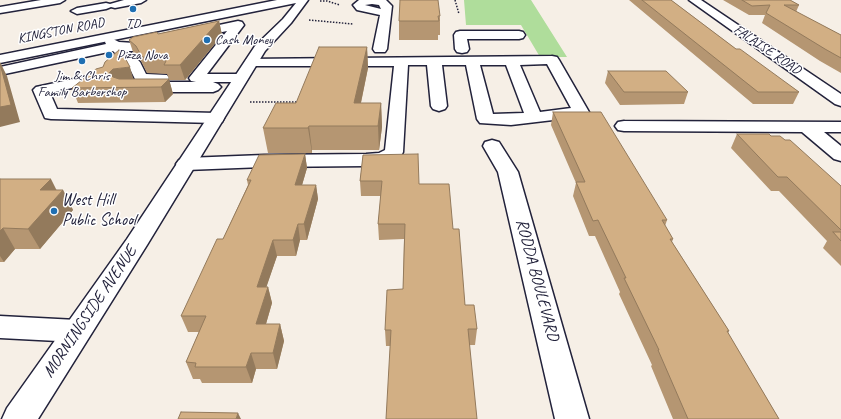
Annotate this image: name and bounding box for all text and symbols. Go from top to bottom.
marker: TD [128,4,138,14]
street label: KINGSTON ROAD [16,14,106,48]
place label: TD [126,16,140,32]
street label: FALAISE ROAD [730,21,804,79]
place label: Cash Money [215,32,273,48]
marker: Cash Money [202,35,212,45]
place label: Pizza Nova [117,47,168,63]
marker: Pizza Nova [104,50,114,60]
marker: Jim & Chris Family Barbershop [77,56,87,66]
place label: Jim & Chris Family Barbershop [38,68,126,100]
place label: West Hill Public School [62,191,136,231]
marker: West Hill Public School [49,206,59,216]
street label: RODDA BOULEVARD [511,217,563,343]
street label: MORNINGSIDE AVENUE [38,242,142,382]

